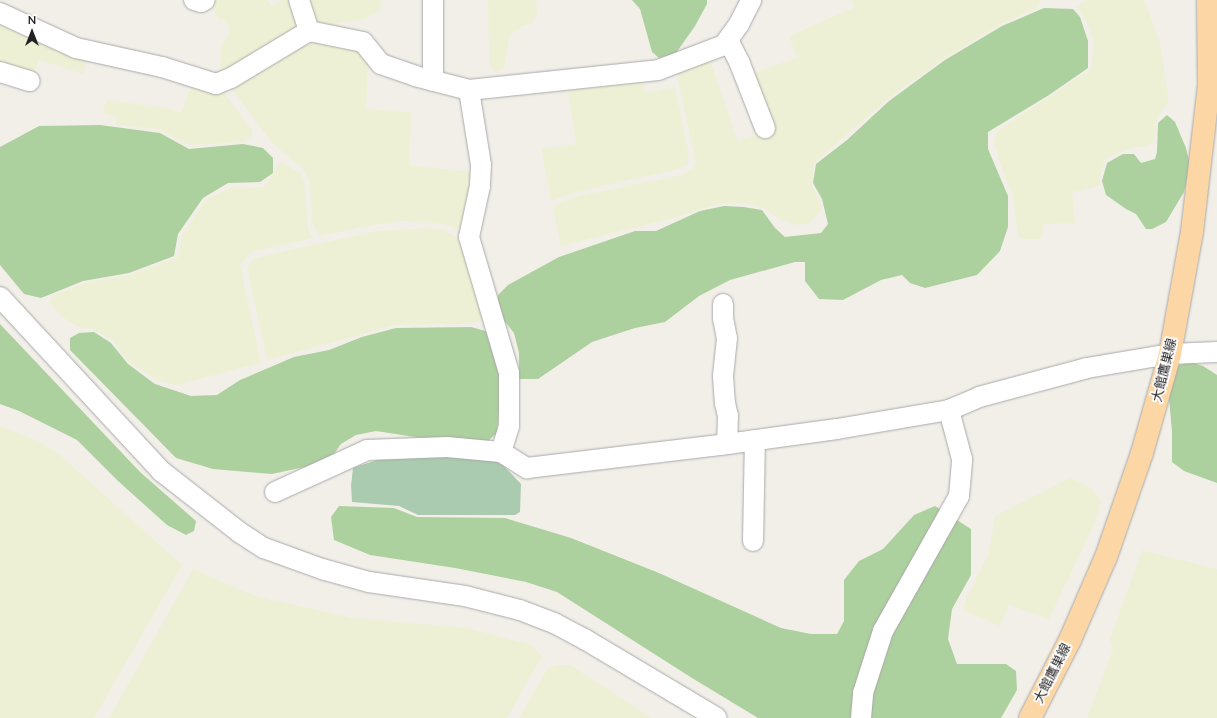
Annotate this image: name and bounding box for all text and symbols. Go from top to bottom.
north arrow [12,12,52,52]
text: N [28,13,36,26]
street label: 大館鷹巣線 [1149,337,1179,403]
street label: 大館鷹巣線 [1030,641,1074,705]

